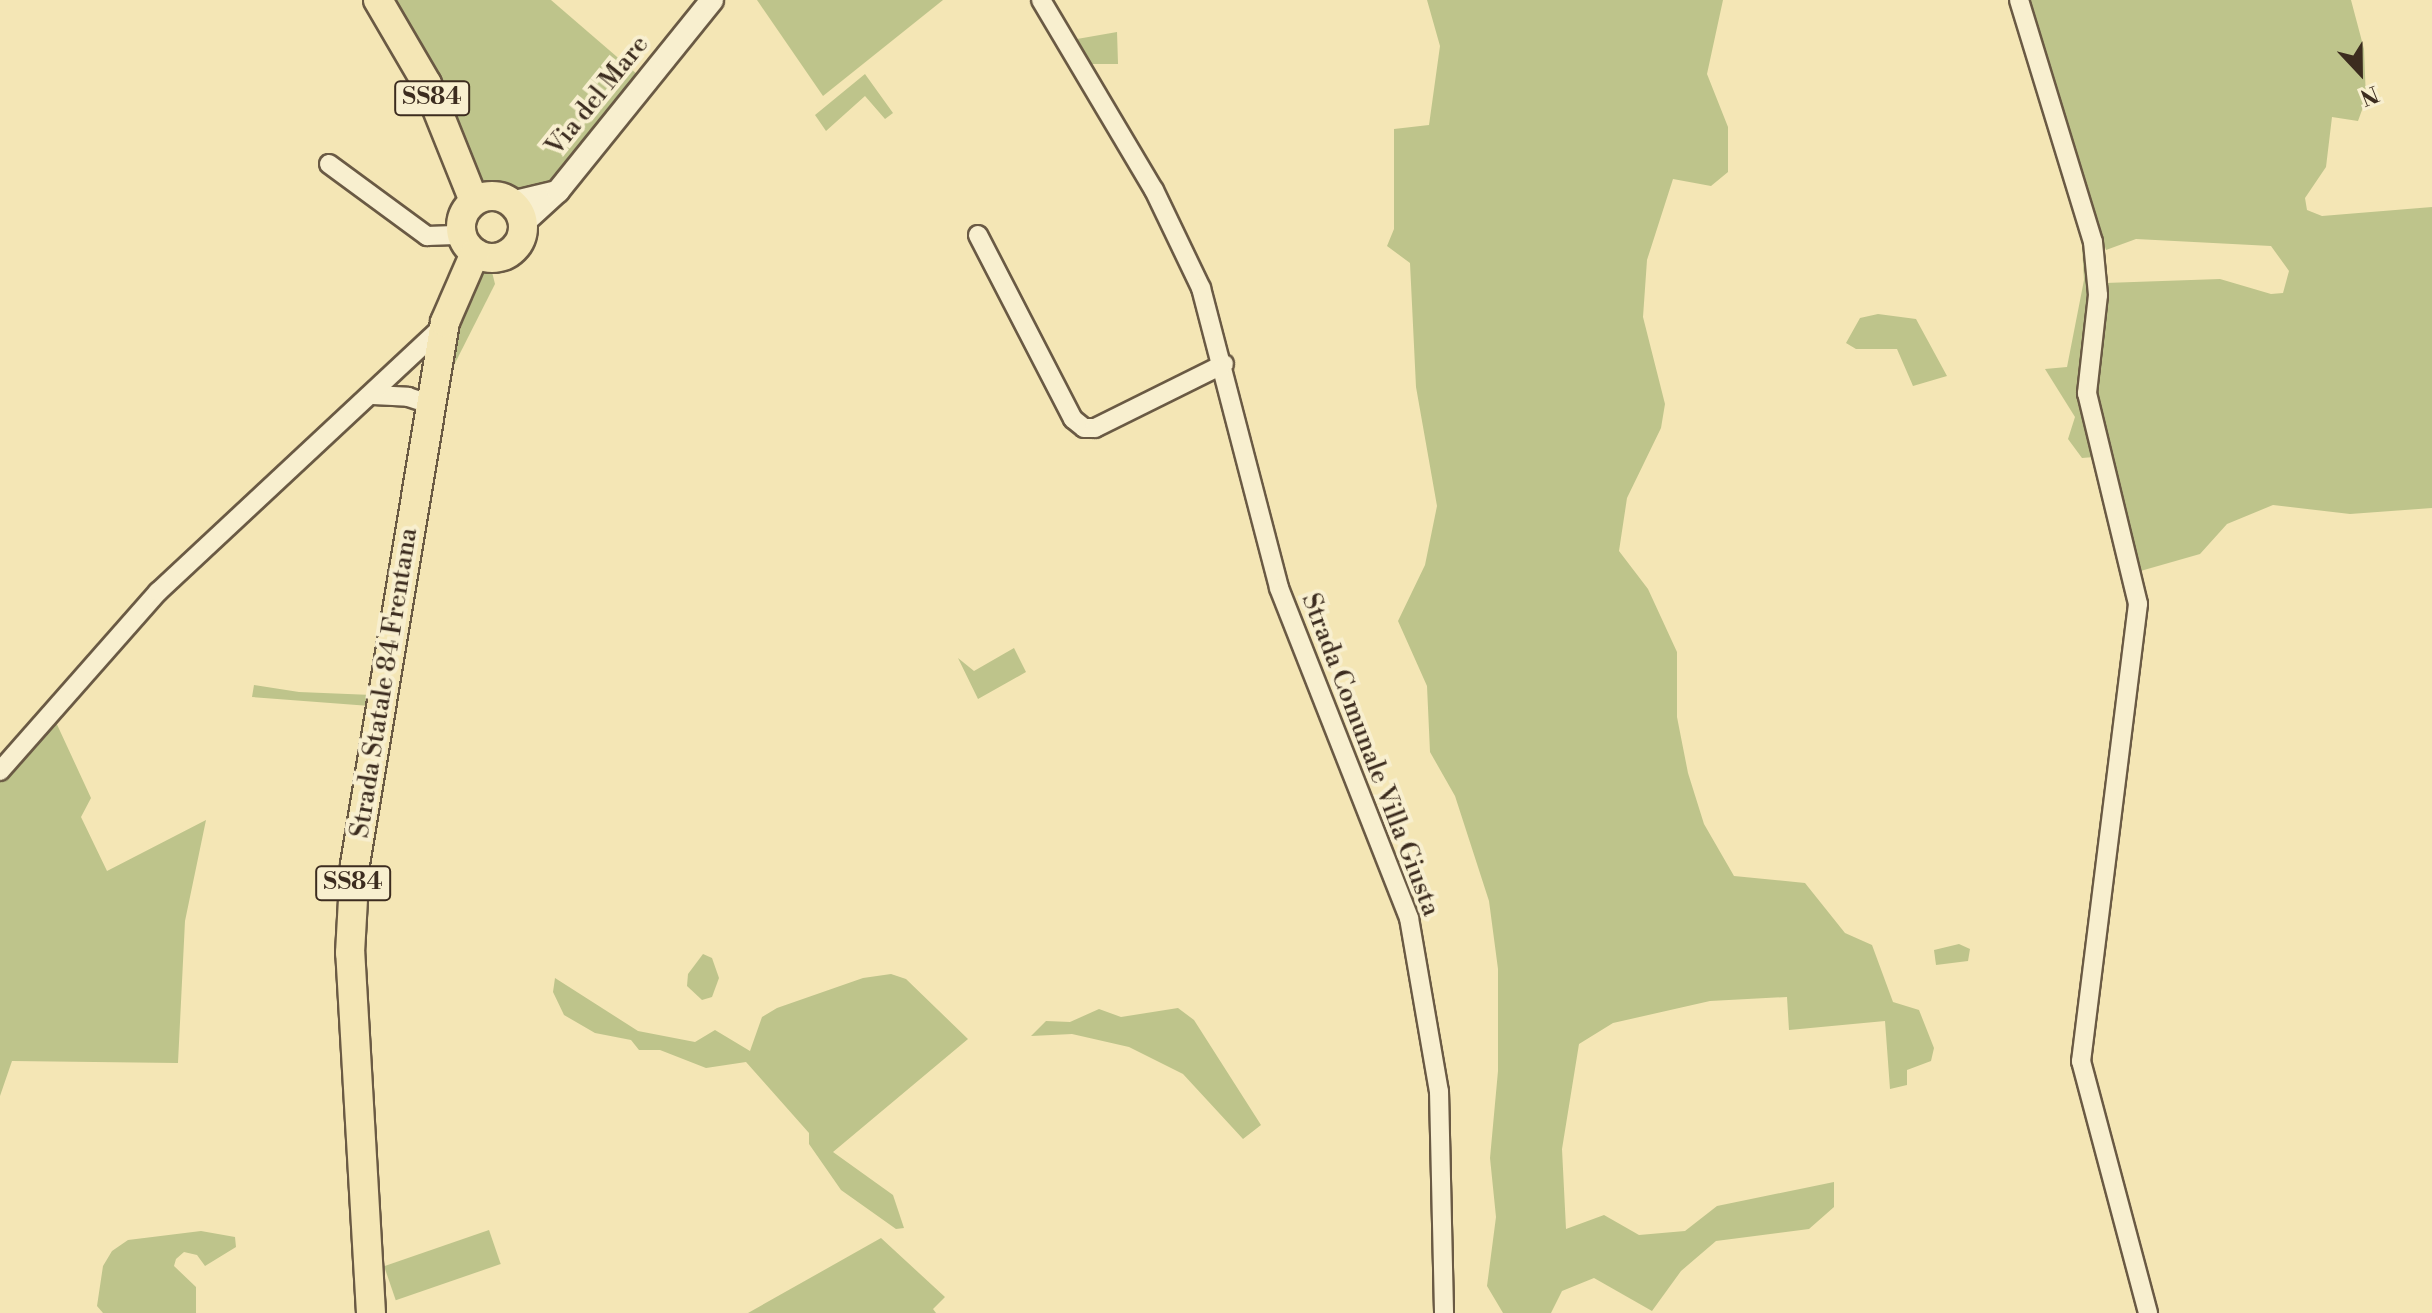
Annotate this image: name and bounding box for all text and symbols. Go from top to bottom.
street label: Via del Mare [540,30,656,162]
north arrow [2320,32,2400,112]
road number: SS84 [394,78,470,118]
text: N [2356,79,2382,110]
street label: Strada Statale 84 Frentana [345,526,425,840]
street label: Strada Comunale Villa Giusta [1294,589,1446,921]
road number: SS84 [315,863,391,903]

